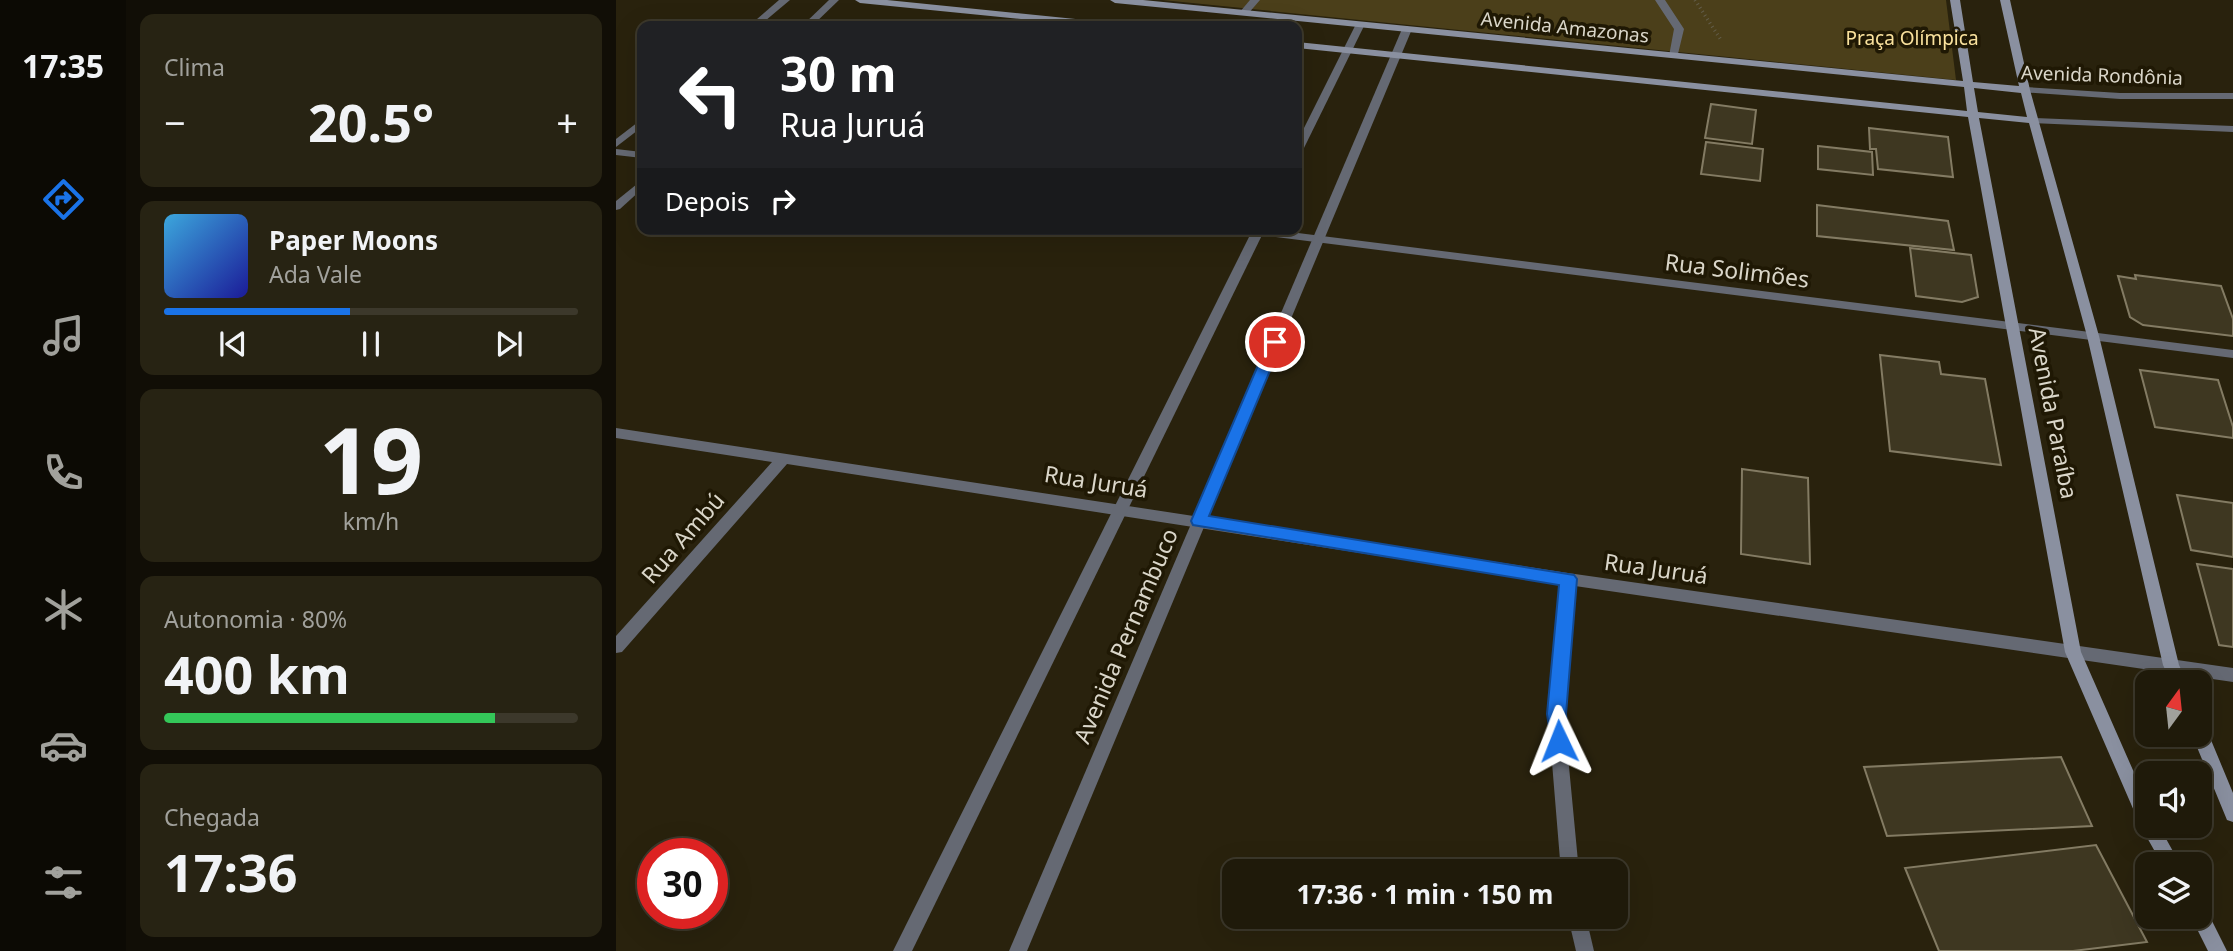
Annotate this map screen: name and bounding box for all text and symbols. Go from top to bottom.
street label: Avenida Amazonas [1480,5,1650,49]
park label: Praça Olímpica [1845,25,1979,51]
text: 30 m [780,40,897,106]
text: 17:35 [22,44,104,87]
icon: left [665,49,756,140]
text: Clima [164,51,225,83]
street label: Avenida Rondônia [2021,59,2183,91]
text: 20.5° [308,86,434,157]
text: − [164,96,186,148]
text: + [556,96,578,148]
text: Rua Juruá [780,103,925,146]
icon: directions [39,175,88,224]
icon: right [764,182,802,220]
text: Depois [665,183,750,219]
text: Paper Moons [269,222,438,258]
street label: Rua Solimões [1663,245,1811,295]
text: Ada Vale [269,258,362,290]
icon: music [39,311,88,360]
pin [1245,312,1305,372]
icon: arrive [1256,323,1294,361]
street label: Avenida Paraíba [2022,324,2086,501]
icon: previous [214,325,252,363]
icon: pause [352,325,390,363]
icon: next [490,325,528,363]
text: 19 [319,397,423,521]
icon: phone [39,448,88,497]
street label: Rua Juruá [1042,457,1150,505]
street label: Rua Ambú [633,485,731,590]
text: km/h [343,505,399,537]
street label: Avenida Pernambuco [1065,523,1185,748]
street label: Rua Juruá [1602,545,1710,591]
icon: climate [39,585,88,634]
text: Autonomia · 80% [164,603,347,635]
text: 400 km [164,638,350,709]
north arrow [2135,670,2212,747]
map controls [2135,670,2212,929]
position arrow [1522,704,1596,778]
icon: car [39,721,88,770]
button: sound [2135,761,2212,838]
text: Chegada [164,801,260,833]
text: 17:36 [164,836,298,907]
speed limit sign: 30 [637,838,728,929]
button: layers [2135,852,2212,929]
icon: filters [39,858,88,907]
text: 17:36 · 1 min · 150 m [1297,876,1553,912]

